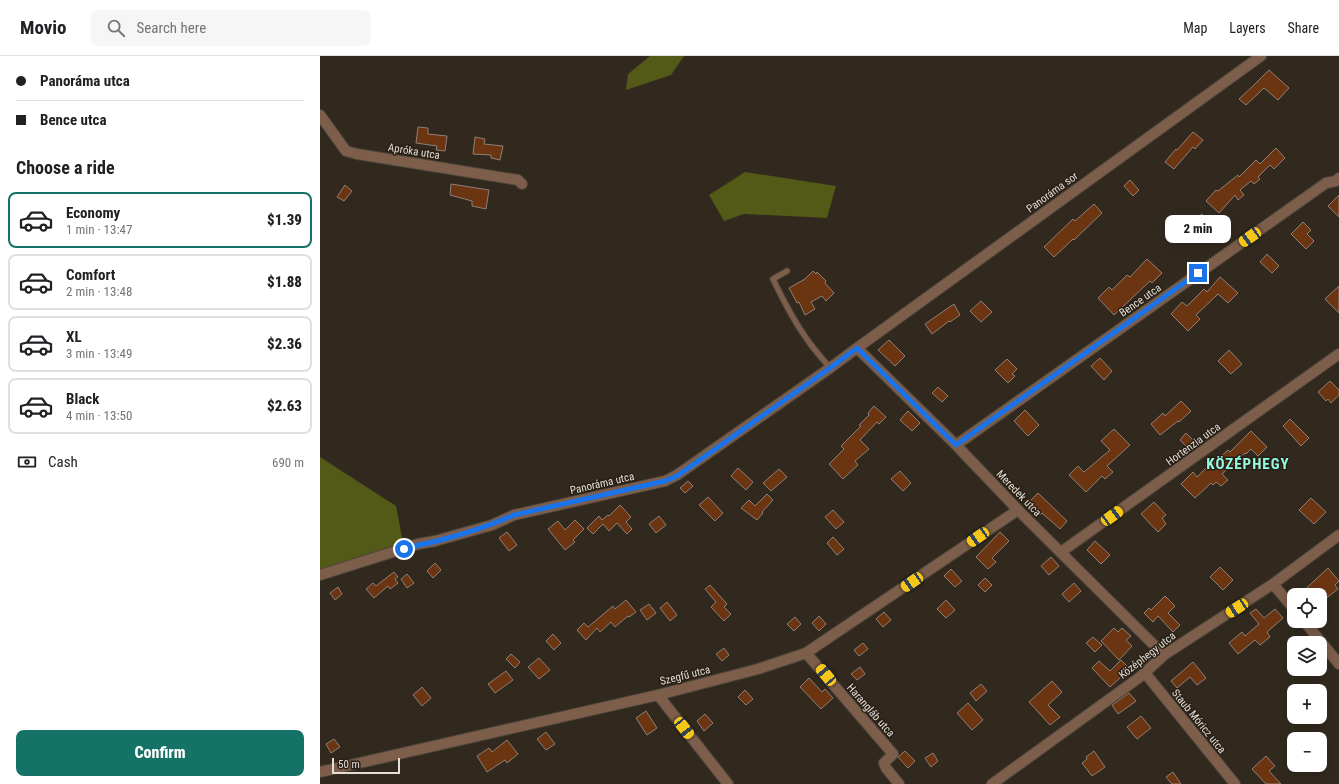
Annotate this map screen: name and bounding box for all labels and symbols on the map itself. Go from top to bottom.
street label: Apróka utca [387,141,441,162]
street label: Panoráma sor [1024,169,1081,215]
callout: 2 min [1165,215,1231,243]
car [1237,225,1263,249]
route end [1189,264,1207,282]
street label: Bence utca [1117,281,1164,320]
street label: Hortenzia utca [1164,420,1223,468]
district label: KÖZÉPHEGY [1206,455,1290,473]
street label: Meredek utca [994,468,1044,519]
street label: Panoráma utca [569,470,636,497]
car [1099,504,1125,528]
car [965,525,991,549]
route start [395,540,413,558]
car [899,570,925,594]
car [1224,596,1250,620]
street label: Középhegy utca [1116,629,1178,682]
car [814,662,838,688]
street label: Szegfű utca [659,663,712,688]
street label: Harangláb utca [844,681,897,739]
street label: Staub Móricz utca [1169,687,1228,756]
car [672,715,696,741]
scale bar [332,756,400,775]

